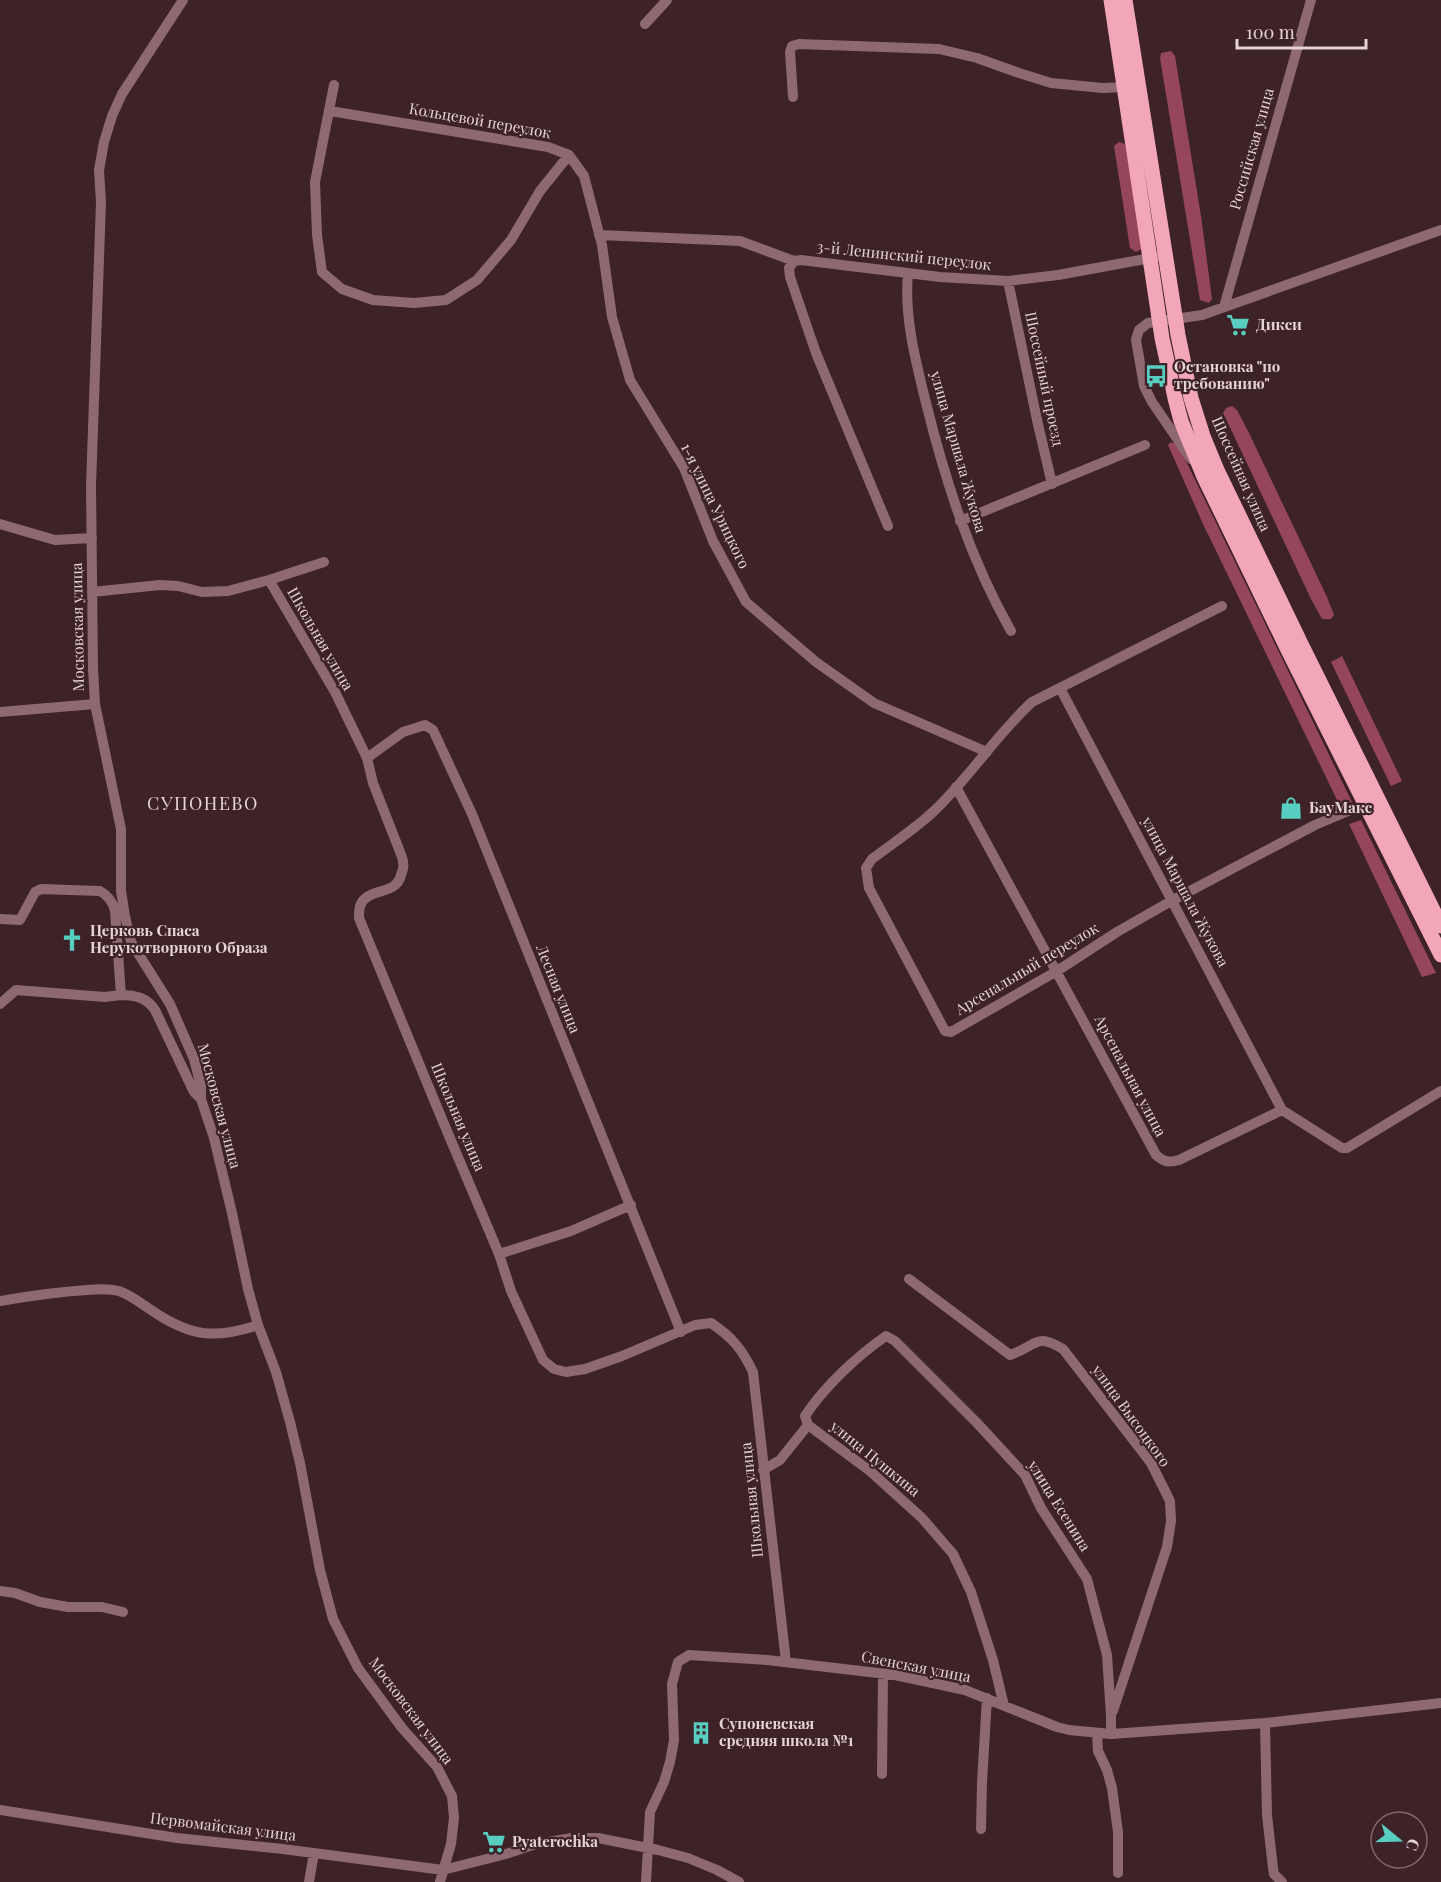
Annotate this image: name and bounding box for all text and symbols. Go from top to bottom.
scale bar [1237,12,1366,50]
text: 100 m [1246,20,1295,44]
street label: Российская улица [1224,85,1278,212]
street label: Кольцевой переулок [408,98,553,142]
street label: 3-й Ленинский переулок [816,236,993,274]
street label: Шоссейный проезд [1021,310,1069,448]
supermarket icon: Дикси [1225,312,1251,338]
place label: Дикси [1256,314,1302,334]
place label: Остановка "по требованию" [1174,356,1280,393]
bus stop icon: Остановка "по требованию" [1143,363,1169,389]
street label: улица Маршала Жукова [926,368,992,535]
street label: Шоссейная улица [1208,413,1276,535]
street label: 1-я улица Урицкого [677,440,755,572]
street label: Московская улица [66,562,88,692]
street label: Школьная улица [283,583,359,694]
district label: СУПОНЕВО [147,791,259,815]
shop icon: БауМакс [1278,795,1304,821]
place label: БауМакс [1309,797,1373,817]
street label: улица Маршала Жукова [1137,812,1234,970]
street label: Арсенальный переулок [950,917,1102,1019]
place label: Церковь Спаса Нерукотворного Образа [90,920,268,957]
church icon: Церковь Спаса Нерукотворного Образа [59,927,85,953]
street label: Лесная улица [532,940,586,1036]
street label: Арсенальная улица [1090,1010,1172,1140]
street label: Московская улица [194,1041,246,1171]
street label: Школьная улица [427,1059,491,1174]
street label: улица Высоцкого [1087,1360,1176,1470]
street label: улица Пушкина [826,1415,925,1501]
street label: Школьная улица [735,1441,767,1559]
street label: улица Есенина [1023,1455,1096,1555]
street label: Свенская улица [860,1646,973,1687]
street label: Московская улица [365,1653,459,1768]
place label: Супоневская средняя школа №1 [719,1713,854,1750]
building icon: Супоневская средняя школа №1 [688,1720,714,1746]
street label: Первомайская улица [149,1807,298,1845]
north arrow [1369,1810,1429,1870]
supermarket icon: Pyaterochka [481,1829,507,1855]
place label: Pyaterochka [512,1831,598,1851]
text: С [1402,1836,1425,1854]

